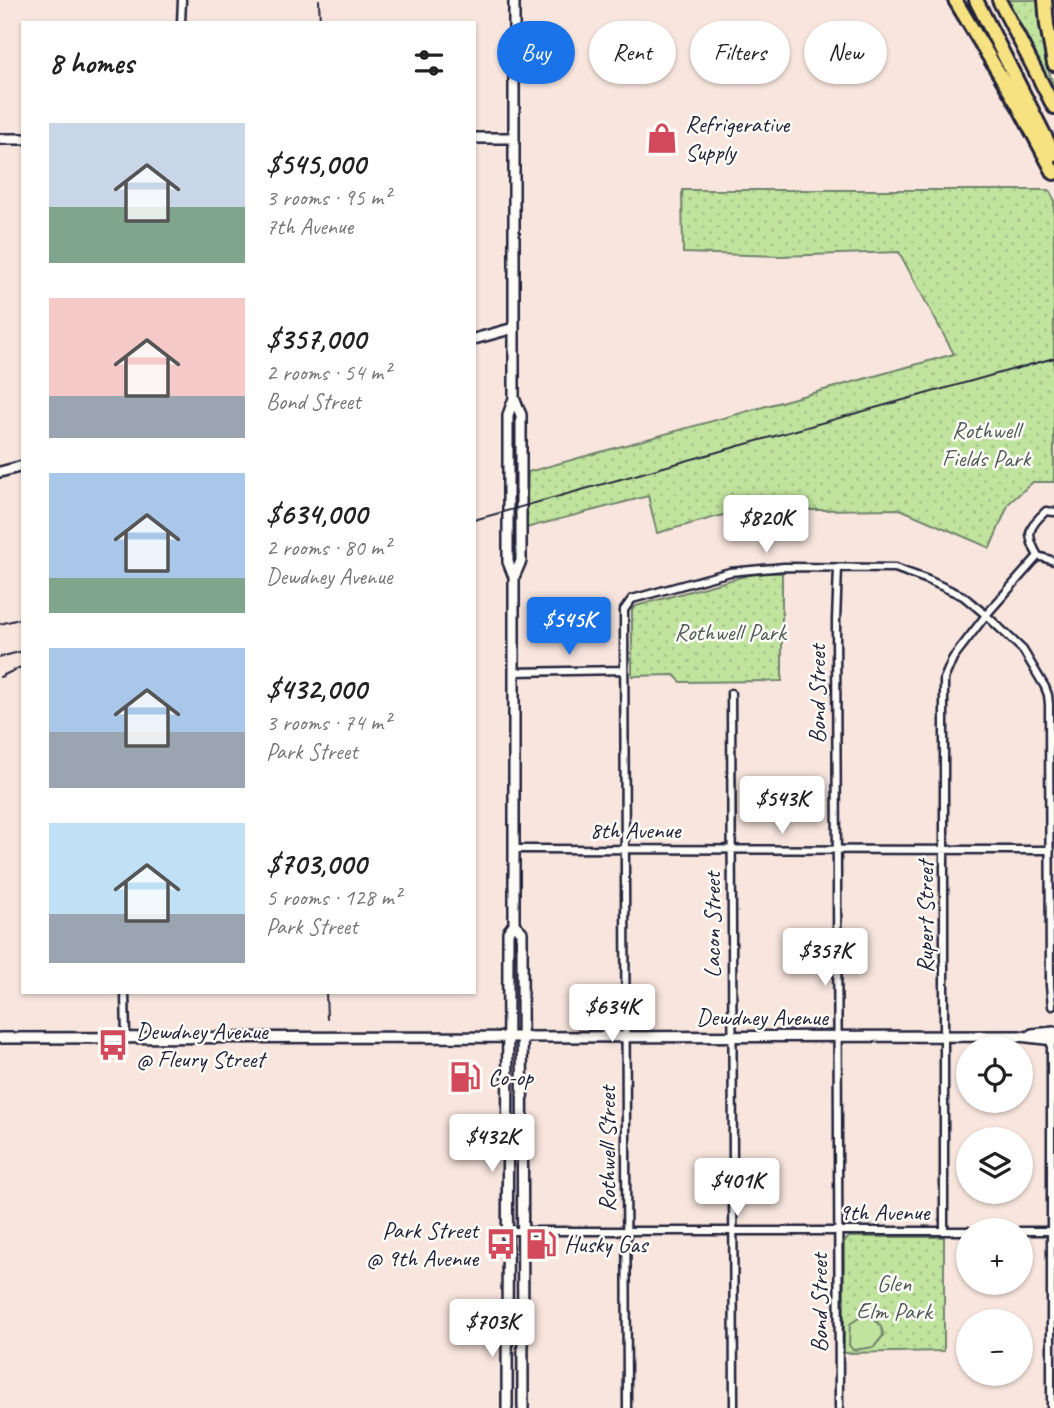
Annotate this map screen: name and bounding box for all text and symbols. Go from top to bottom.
chip: Buy [497,21,575,84]
chip: Rent [589,21,676,84]
chip: Filters [690,21,790,84]
chip: New [804,21,887,84]
text: 8 homes [49,44,134,82]
icon: filters [410,44,448,82]
place label: Refrigerative Supply [685,109,791,167]
shop icon: Refrigerative Supply [645,121,679,155]
text: $545,000 [266,145,365,183]
icon: home [105,151,189,235]
text: 3 rooms · 95 m² [266,183,390,212]
text: 7th Avenue [266,212,353,241]
text: $357,000 [266,320,366,358]
icon: home [105,326,189,410]
text: 2 rooms · 54 m² [266,358,390,387]
text: Bond Street [266,387,361,416]
park label: Rothwell Fields Park [942,415,1032,473]
text: $634,000 [266,495,367,533]
pin: $820K [717,496,815,555]
icon: home [105,501,189,585]
text: $820K [739,503,793,532]
text: 2 rooms · 80 m² [266,533,390,562]
text: Dewdney Avenue [266,562,392,591]
pin: $545K [520,598,618,657]
text: $545K [543,605,595,634]
park label: Rothwell Park [674,617,788,647]
street label: Bond Street [802,643,832,743]
text: $432,000 [266,670,366,708]
icon: home [105,676,189,760]
text: 3 rooms · 74 m² [266,708,390,737]
text: Park Street [266,737,358,766]
pin: $543K [733,776,831,836]
text: $543K [756,784,808,813]
street label: 8th Avenue [590,815,683,845]
text: $703,000 [266,845,366,883]
icon: home [105,851,189,935]
street label: Rupert Street [910,858,940,973]
street label: Lacon Street [697,870,727,978]
text: 5 rooms · 128 m² [266,883,401,912]
text: Park Street [266,912,358,941]
pin: $357K [776,928,874,988]
text: $357K [799,936,851,965]
pin: $634K [563,984,661,1044]
text: $634K [585,992,639,1021]
street label: Dewdney Avenue [696,1002,830,1032]
place label: Dewdney Avenue @ Fleury Street [136,1016,270,1074]
bus stop icon: Dewdney Avenue @ Fleury Street [96,1028,130,1062]
map controls [956,1036,1033,1386]
button: locate [956,1036,1033,1113]
fuel station icon: Co-op [448,1060,482,1094]
place label: Co-op [488,1062,534,1092]
street label: Rothwell Street [592,1084,622,1212]
pin: $432K [443,1114,541,1174]
text: $432K [465,1122,519,1151]
button: layers [956,1127,1033,1204]
pin: $401K [688,1158,786,1218]
text: $401K [710,1166,764,1195]
street label: 9th Avenue [839,1197,932,1227]
place label: Park Street @ 9th Avenue [366,1215,480,1273]
button: + [956,1218,1033,1295]
bus stop icon: Park Street @ 9th Avenue [484,1227,518,1261]
fuel station icon: Husky Gas [524,1227,558,1261]
place label: Husky Gas [564,1229,650,1259]
street label: Bond Street [804,1252,834,1352]
park label: Glen Elm Park [856,1268,934,1326]
pin: $703K [443,1300,541,1359]
text: $703K [466,1307,519,1336]
button: − [956,1309,1033,1386]

